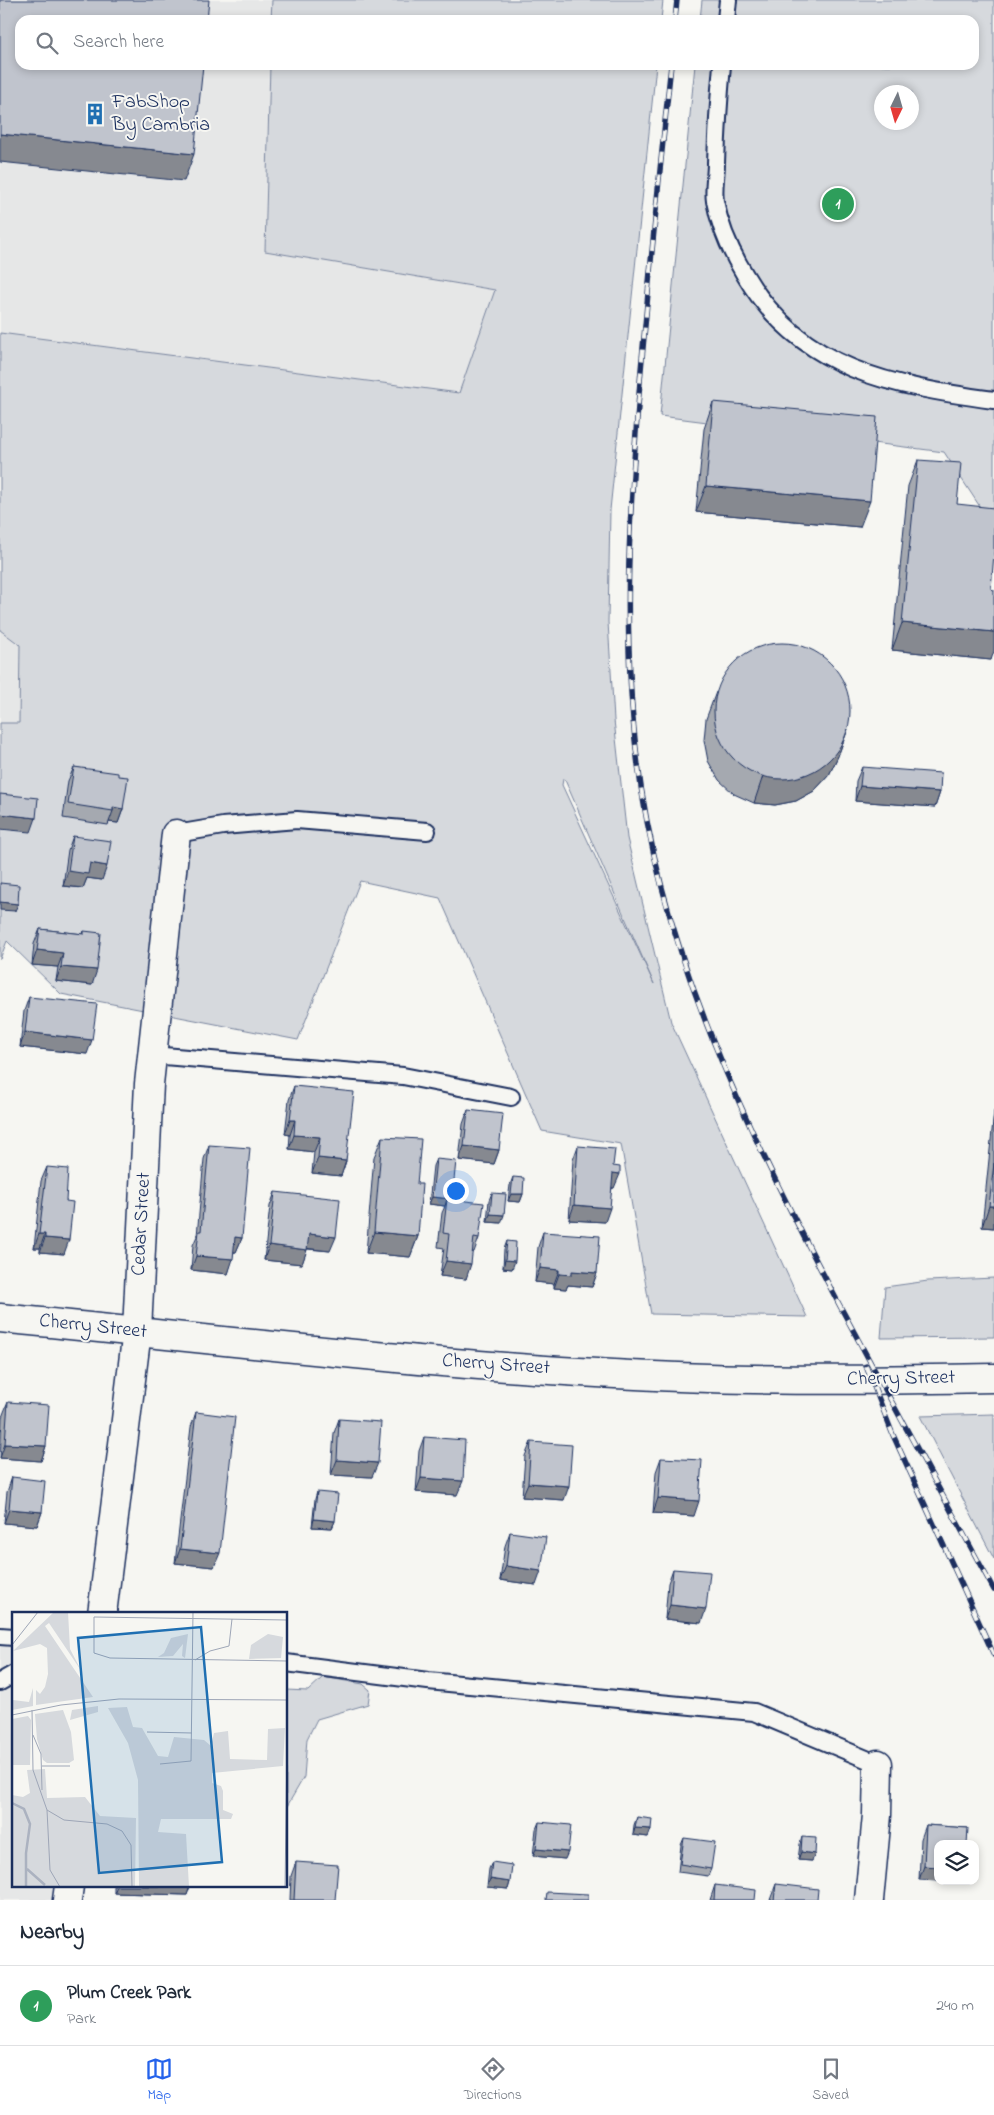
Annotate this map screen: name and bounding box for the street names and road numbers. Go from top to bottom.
street label: Cedar Street [125,1171,159,1276]
street label: Cherry Street [38,1307,149,1347]
street label: Cherry Street [441,1347,551,1383]
street label: Cherry Street [847,1364,956,1394]

